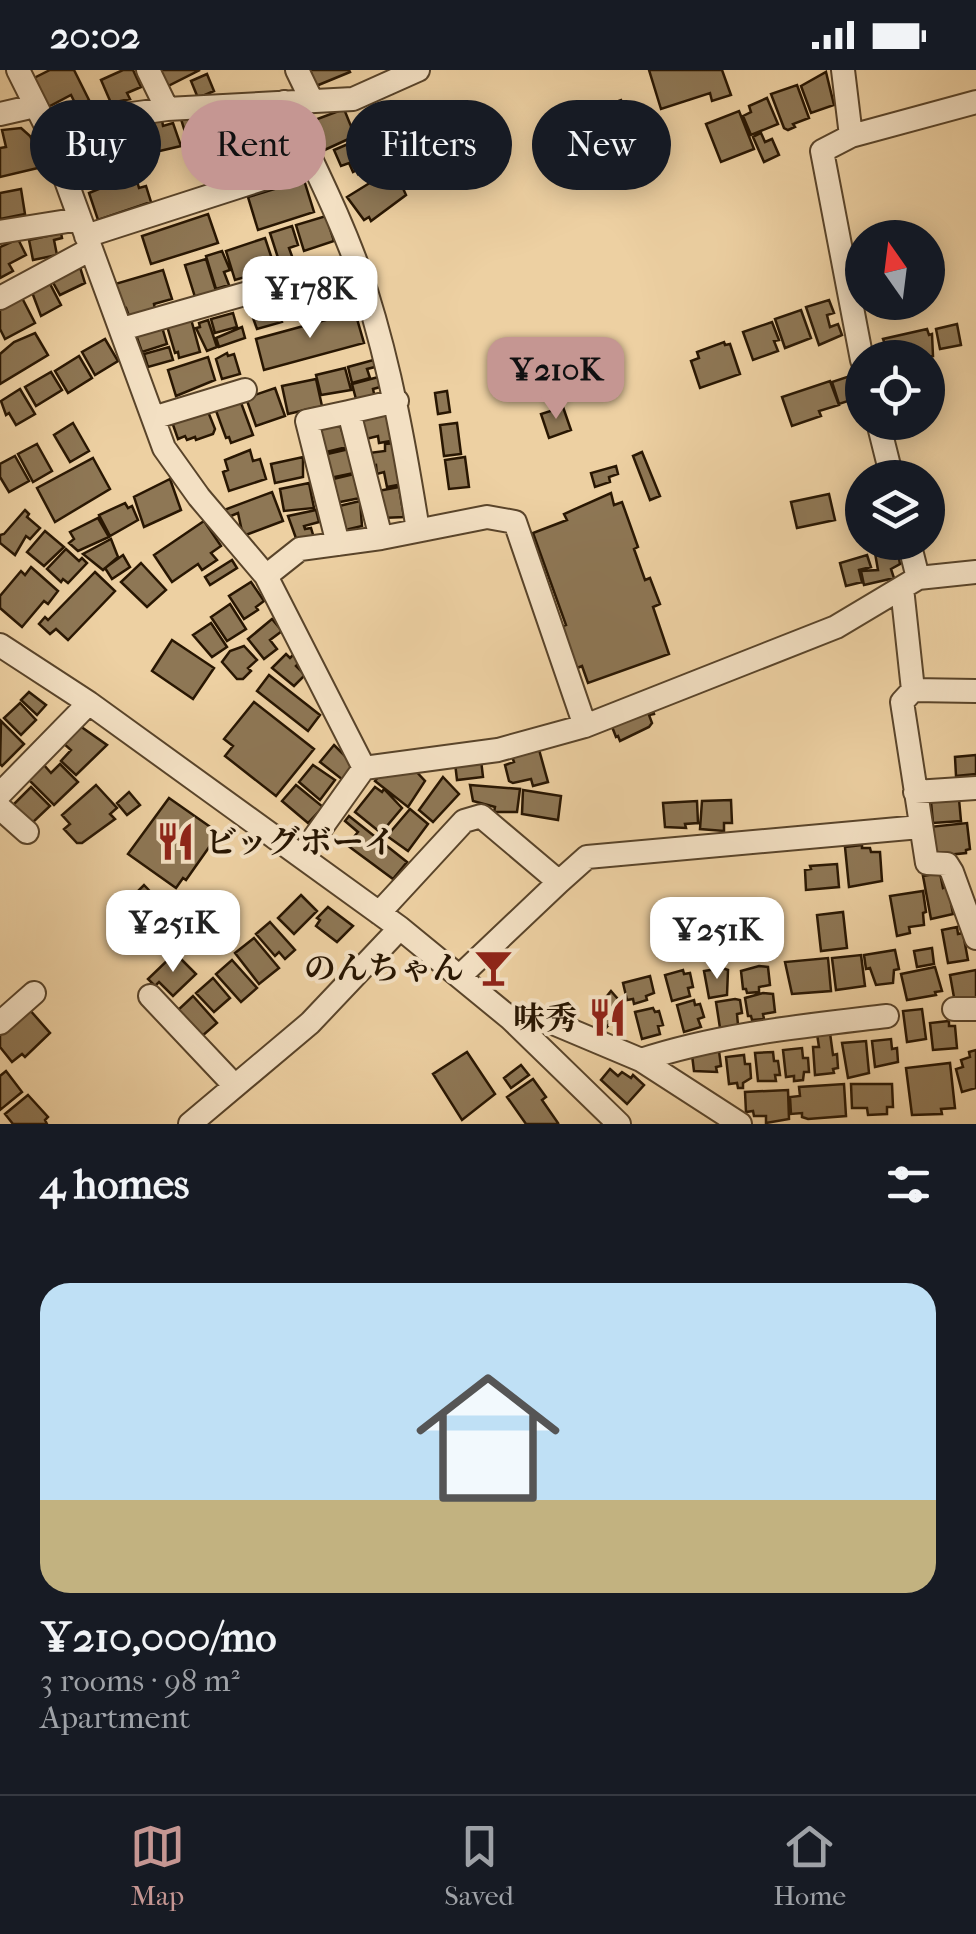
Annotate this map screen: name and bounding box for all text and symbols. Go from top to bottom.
text: 20:02 [50,13,140,58]
chip: Buy [30,100,161,190]
chip: Rent [181,100,326,190]
chip: Filters [346,100,512,190]
chip: New [532,100,671,190]
north arrow [845,220,945,320]
map controls [845,220,945,560]
pin: ¥178K [240,256,380,341]
text: ¥178K [264,270,356,307]
pin: ¥210K [486,337,626,422]
button: locate [845,340,945,440]
text: ¥210K [509,351,603,388]
button: layers [845,460,945,560]
restaurant icon: ビッグボーイ [154,821,196,863]
place label: ビッグボーイ [205,824,396,861]
pin: ¥251K [103,890,243,975]
pin: ¥251K [647,897,787,982]
text: ¥251K [128,904,218,941]
text: ¥251K [672,911,762,948]
bar icon: のんちゃん [473,947,515,989]
place label: のんちゃん [304,950,464,987]
restaurant icon: 味秀 [586,997,628,1039]
place label: 味秀 [513,1000,577,1037]
icon: filters [881,1157,936,1212]
text: 4 homes [40,1160,189,1209]
icon: home [398,1348,578,1528]
text: ¥210,000/mo [40,1613,277,1662]
text: 3 rooms · 98 m² [40,1662,240,1699]
text: Apartment [40,1699,190,1736]
tab: Map [130,1819,185,1912]
tab: Saved [444,1819,514,1912]
tab: Home [773,1819,846,1912]

